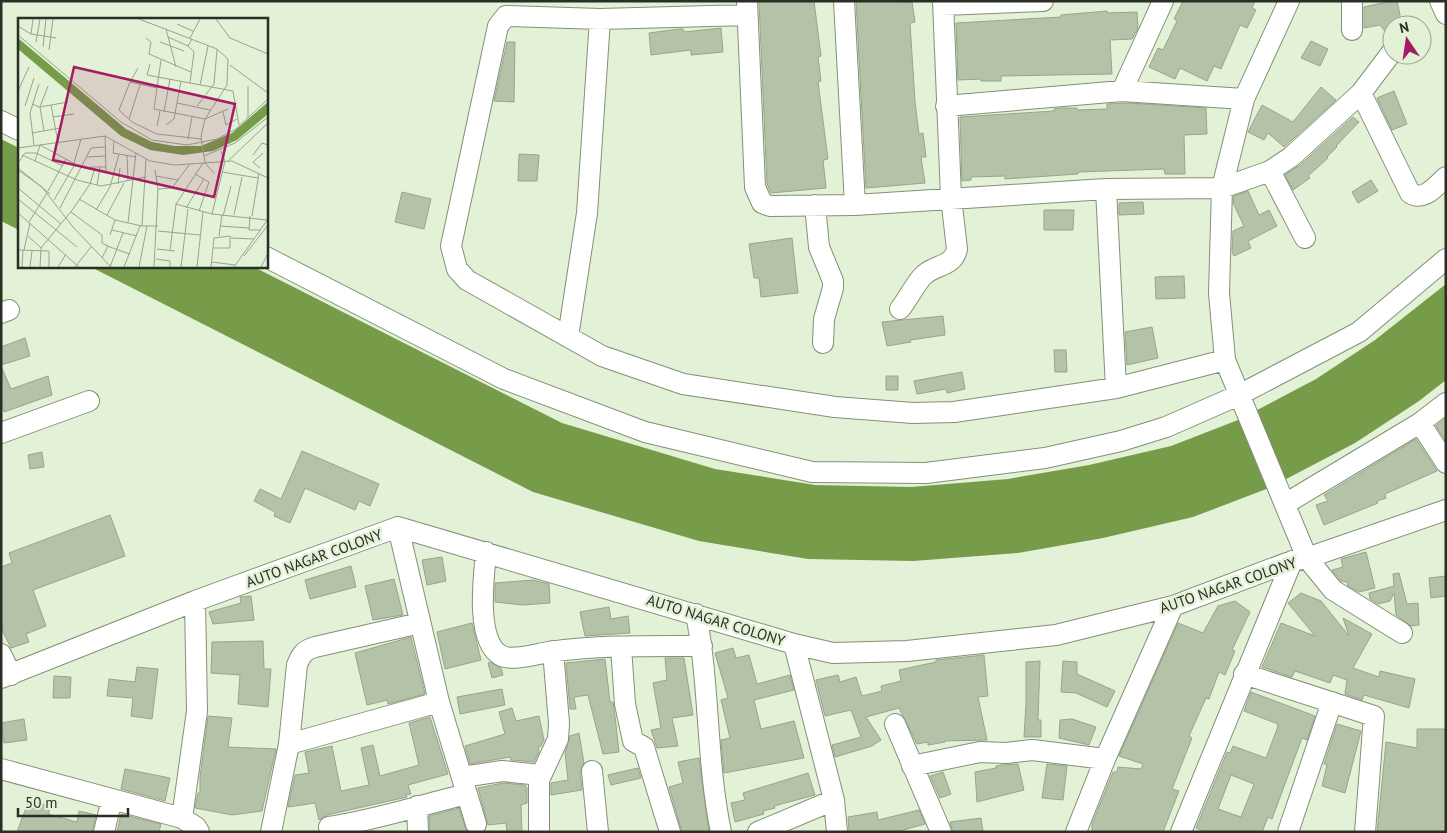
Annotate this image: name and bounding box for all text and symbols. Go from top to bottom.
north arrow [1382,15,1432,65]
inset map [18,18,268,268]
text: N [1398,18,1411,37]
street label: AUTO NAGAR COLONY [243,524,385,592]
street label: AUTO NAGAR COLONY [1157,552,1300,617]
street label: AUTO NAGAR COLONY [644,590,788,650]
scale bar [18,786,128,818]
text: 50 m [25,793,58,812]

